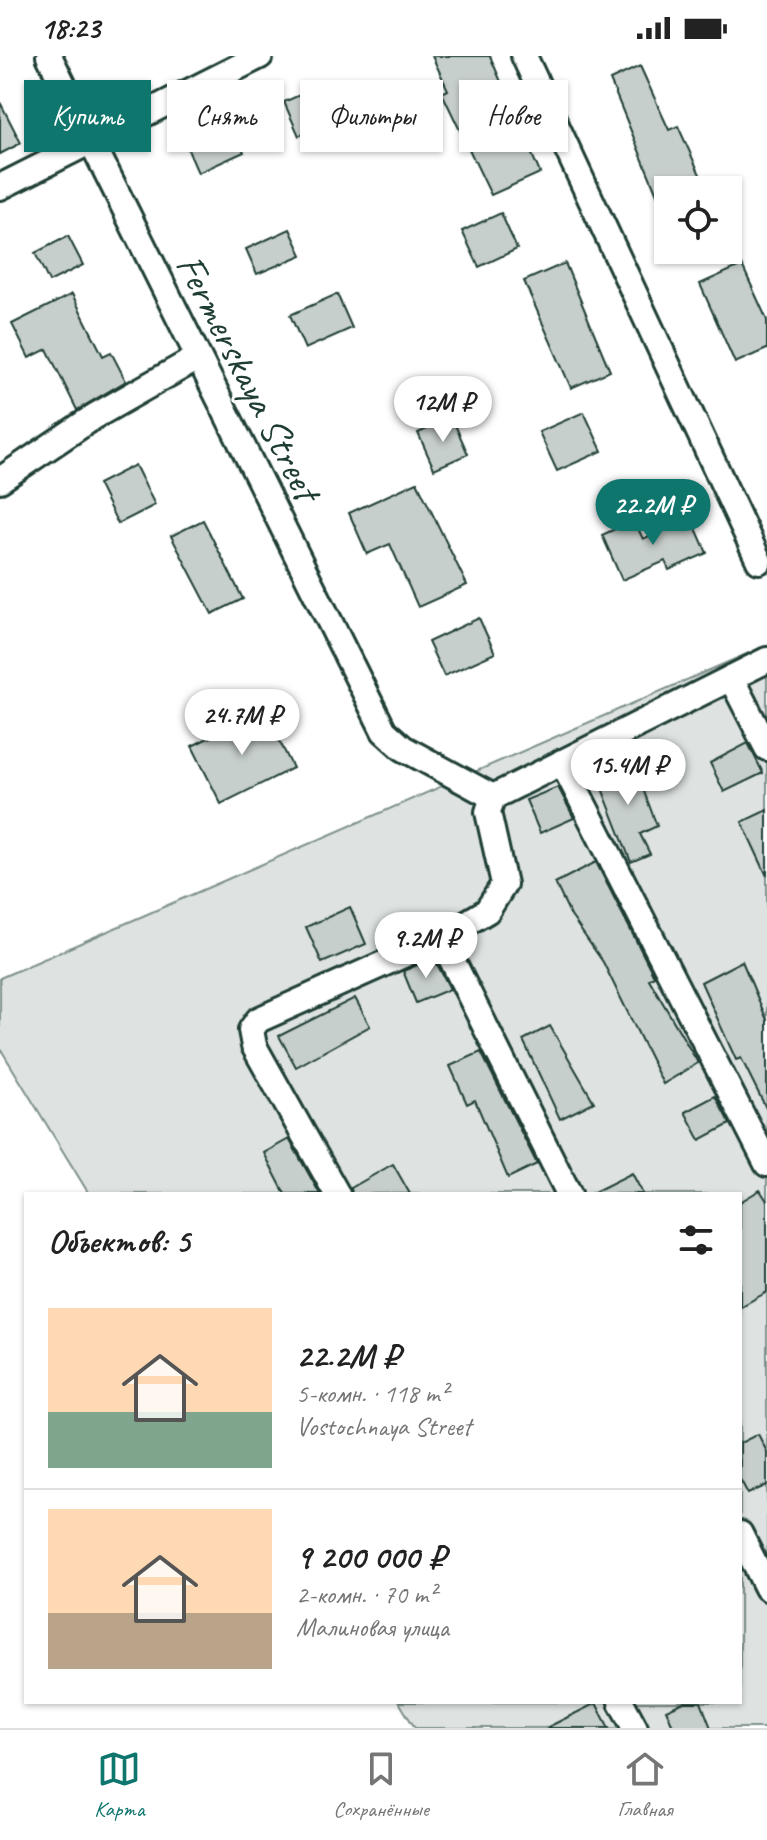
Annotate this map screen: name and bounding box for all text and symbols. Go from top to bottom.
text: 18:23 [40,9,100,47]
chip: Купить [24,80,151,152]
chip: Снять [167,80,284,152]
chip: Фильтры [300,80,443,152]
chip: Новое [459,80,568,152]
map controls [654,176,742,264]
button: locate [654,176,742,264]
street label: Fermerskaya Street [165,246,334,514]
pin: 12M ₽ [387,376,499,444]
text: 12M ₽ [412,385,474,418]
pin: 22.2M ₽ [579,479,727,547]
text: 22.2M ₽ [614,488,692,521]
pin: 24.7M ₽ [168,689,316,757]
text: 24.7M ₽ [203,698,281,731]
pin: 15.4M ₽ [554,739,702,807]
text: 15.4M ₽ [589,748,667,781]
pin: 9.2M ₽ [361,912,491,980]
text: 9.2M ₽ [393,921,459,954]
icon: filters [674,1218,718,1262]
text: Объектов: 5 [48,1219,190,1262]
text: 22.2M ₽ [296,1334,399,1377]
icon: home [112,1340,208,1436]
text: 5-комн. · 118 m² [296,1377,448,1410]
text: Vostochnaya Street [296,1410,471,1443]
text: 9 200 000 ₽ [296,1535,445,1578]
icon: home [112,1541,208,1637]
text: 2-комн. · 70 m² [296,1578,436,1611]
text: Малиновая улица [296,1611,449,1644]
tab: Карта [94,1747,145,1823]
tab: Сохранённые [333,1747,429,1823]
tab: Главная [618,1747,673,1823]

